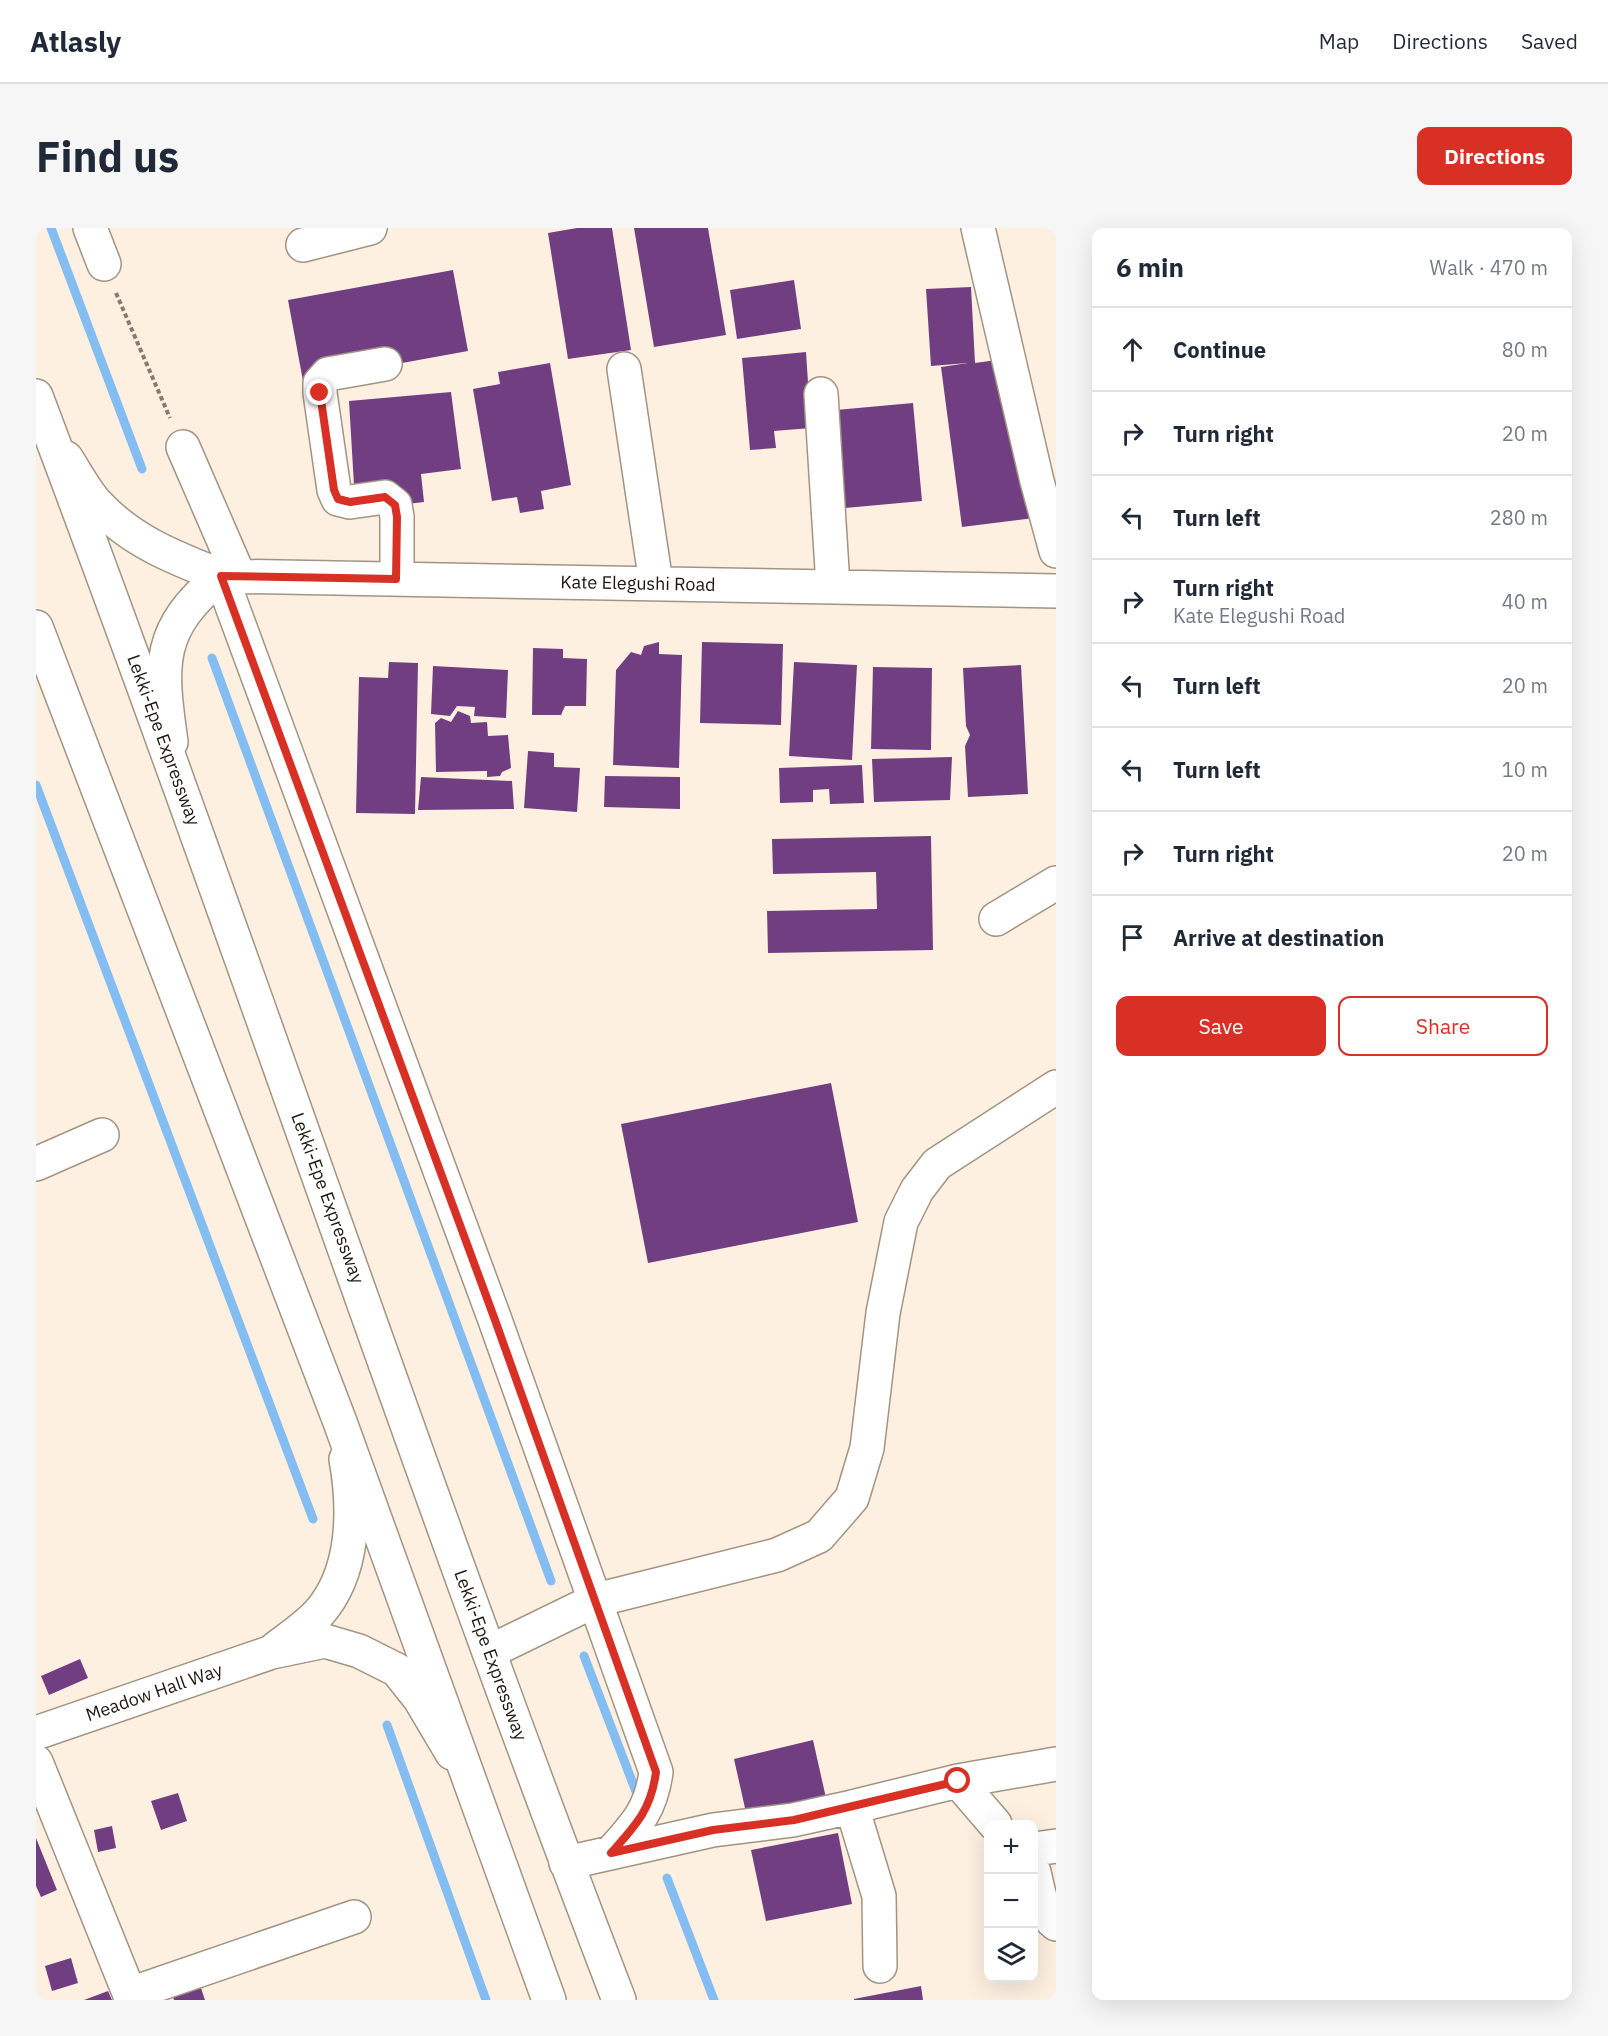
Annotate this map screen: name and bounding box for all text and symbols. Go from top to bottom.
text: Atlasly [30,23,121,60]
text: Map [1319,27,1359,55]
text: Directions [1392,27,1488,55]
text: Saved [1521,27,1578,55]
button: Directions [1417,127,1572,185]
text: Find us [36,129,179,184]
text: 6 min [1116,250,1184,284]
text: Walk · 470 m [1430,254,1548,281]
icon: ahead [1116,333,1149,366]
text: Continue [1173,335,1266,364]
text: 80 m [1502,336,1548,363]
route end [306,379,332,405]
icon: right [1116,417,1149,450]
text: Turn right [1173,419,1274,448]
text: 20 m [1502,420,1548,447]
icon: left [1116,501,1149,534]
text: Turn left [1173,503,1261,532]
text: 280 m [1490,504,1548,531]
street label: Kate Elegushi Road [560,570,716,596]
text: Turn right [1173,573,1274,602]
icon: right [1116,585,1149,618]
text: 40 m [1502,588,1548,615]
text: Kate Elegushi Road [1173,602,1345,629]
street label: Lekki-Epe Expressway [122,651,206,829]
icon: left [1116,669,1149,702]
text: Turn left [1173,671,1261,700]
text: 20 m [1502,672,1548,699]
icon: left [1116,753,1149,786]
text: Turn left [1173,755,1261,784]
text: 10 m [1502,756,1548,783]
icon: right [1116,837,1149,870]
text: Turn right [1173,839,1274,868]
text: 20 m [1502,840,1548,867]
icon: arrive [1116,921,1149,954]
text: Arrive at destination [1173,923,1384,952]
button: Save [1116,996,1326,1056]
button: Share [1338,996,1548,1056]
street label: Lekki-Epe Expressway [286,1109,370,1287]
street label: Lekki-Epe Expressway [449,1566,533,1744]
street label: Meadow Hall Way [83,1658,225,1726]
route start [944,1767,970,1793]
map controls [984,1820,1038,1982]
button: + [984,1820,1038,1874]
button: − [984,1874,1038,1928]
button: layers [984,1928,1038,1982]

